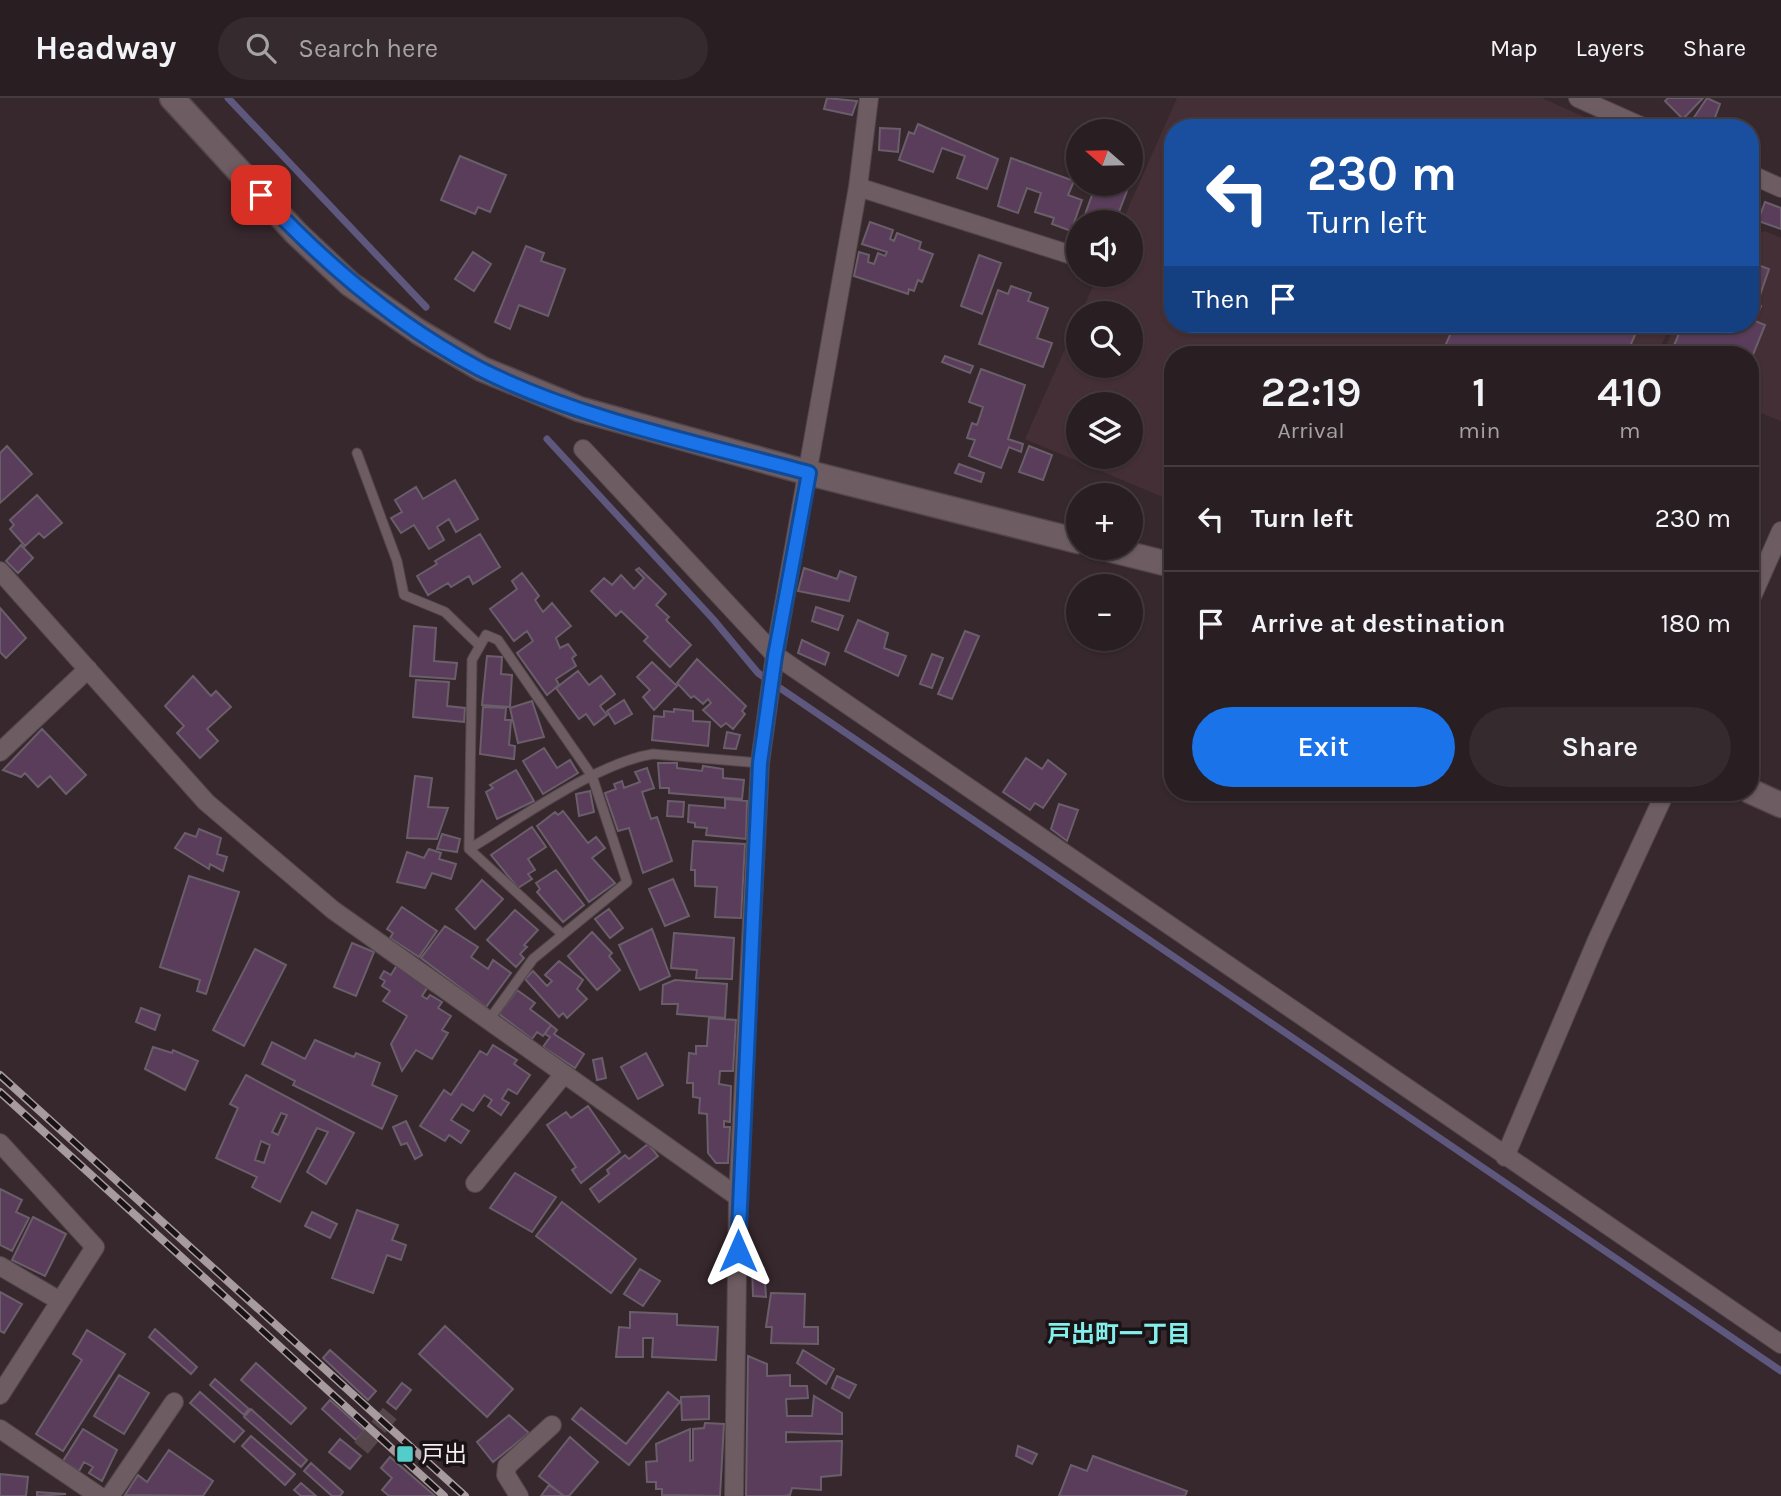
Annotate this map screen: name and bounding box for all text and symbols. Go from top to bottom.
search box [218,17,708,80]
text: Headway [35,29,176,67]
icon: search [242,29,280,67]
text: Search here [298,33,438,64]
text: Map [1490,34,1538,62]
text: Layers [1576,34,1645,62]
text: Share [1683,34,1746,62]
north arrow [1066,119,1143,196]
map controls [1066,119,1143,651]
text: 230 m [1307,145,1457,202]
icon: left [1192,147,1283,238]
pin [231,165,291,225]
icon: arrive [242,176,280,214]
text: Turn left [1307,204,1427,241]
button: sound [1066,210,1143,287]
icon: arrive [1264,280,1302,318]
text: Then [1192,284,1250,315]
button: search [1066,301,1143,378]
text: 22:19 [1261,367,1362,417]
text: 1 [1472,367,1487,417]
text: 410 [1597,367,1662,417]
button: layers [1066,392,1143,469]
text: Arrival [1277,417,1345,444]
text: min [1458,417,1500,444]
text: m [1619,417,1640,444]
button: + [1066,483,1143,560]
icon: left [1192,500,1230,538]
text: Turn left [1251,503,1353,534]
text: 230 m [1655,503,1731,534]
button: − [1066,574,1143,651]
icon: arrive [1192,605,1230,643]
text: Arrive at destination [1251,608,1505,639]
text: 180 m [1661,608,1731,639]
button: Exit [1192,707,1455,787]
button: Share [1469,707,1731,787]
position arrow [701,1214,775,1288]
district label: 戸出町一丁目 [1047,1320,1191,1348]
place label: 戸出 [421,1441,467,1468]
marker: 戸出 [395,1444,415,1464]

